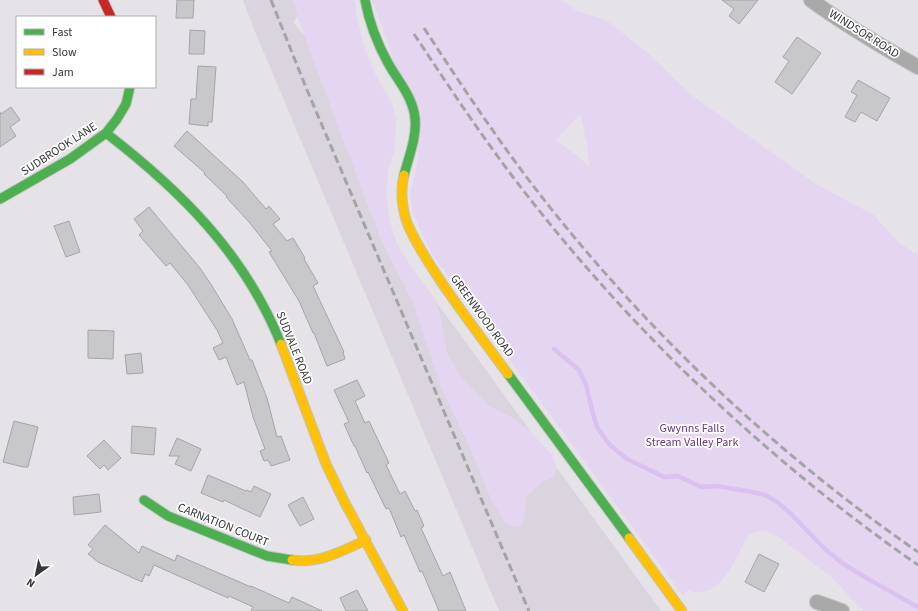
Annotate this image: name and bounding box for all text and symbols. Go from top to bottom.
street label: WINDSOR ROAD [826,6,902,62]
legend [16,16,156,88]
text: Fast [52,24,72,41]
text: Slow [52,44,77,61]
text: Jam [52,64,74,81]
street label: SUDBROOK LANE [18,118,100,180]
street label: GREENWOOD ROAD [446,271,518,361]
street label: SUDVALE ROAD [272,309,316,387]
park label: Gwynns Falls Stream Valley Park [646,420,739,451]
street label: CARNATION COURT [175,499,272,551]
north arrow [16,555,56,595]
text: N [24,575,38,591]

